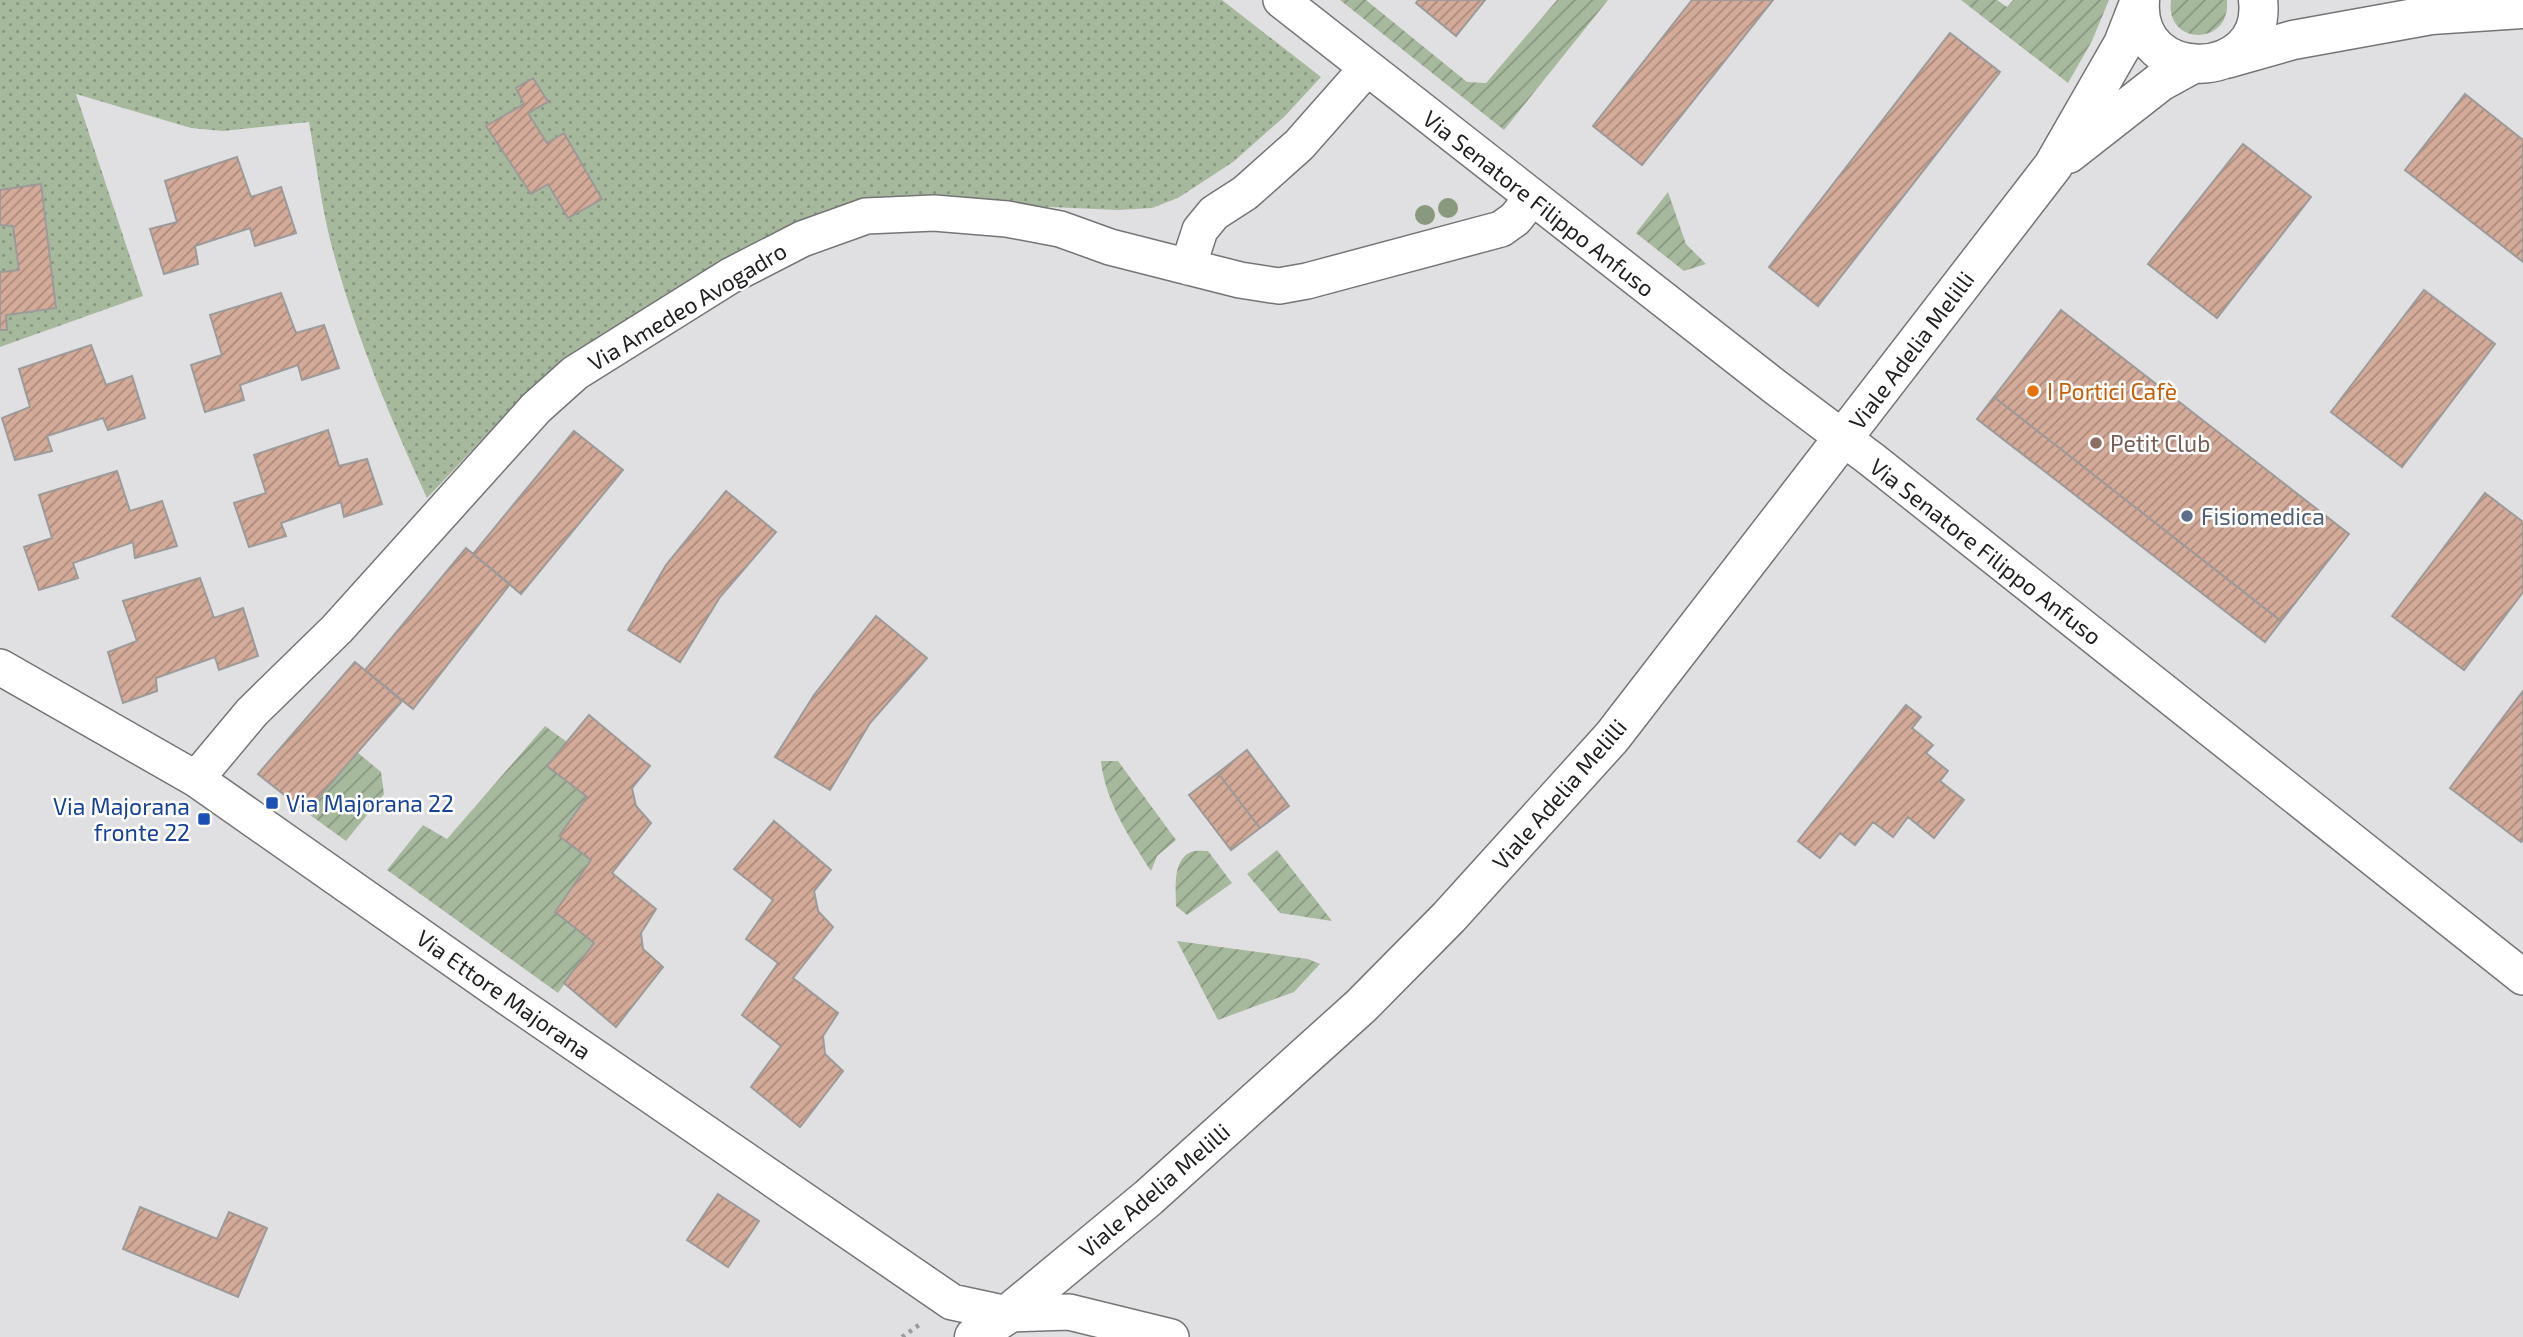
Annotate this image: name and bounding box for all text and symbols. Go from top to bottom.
street label: Via Senatore Filippo Anfuso [1418,104,1660,302]
street label: Via Amedeo Avogadro [583,236,791,376]
street label: Viale Adelia Melilli [1842,265,1980,435]
place label: I Portici Cafè [2047,377,2177,405]
marker: I Portici Cafè [2025,383,2041,399]
place label: Petit Club [2110,429,2210,457]
marker: Petit Club [2088,435,2104,451]
street label: Via Senatore Filippo Anfuso [1865,452,2107,650]
place label: Fisiomedica [2201,502,2325,530]
marker: Fisiomedica [2179,508,2195,524]
street label: Viale Adelia Melilli [1486,713,1632,875]
place label: Via Majorana 22 [286,789,454,817]
place label: Via Majorana fronte 22 [53,792,190,846]
marker: Via Majorana 22 [264,795,280,811]
marker: Via Majorana fronte 22 [196,811,212,827]
street label: Via Ettore Majorana [411,923,597,1065]
street label: Viale Adelia Melilli [1073,1117,1235,1263]

